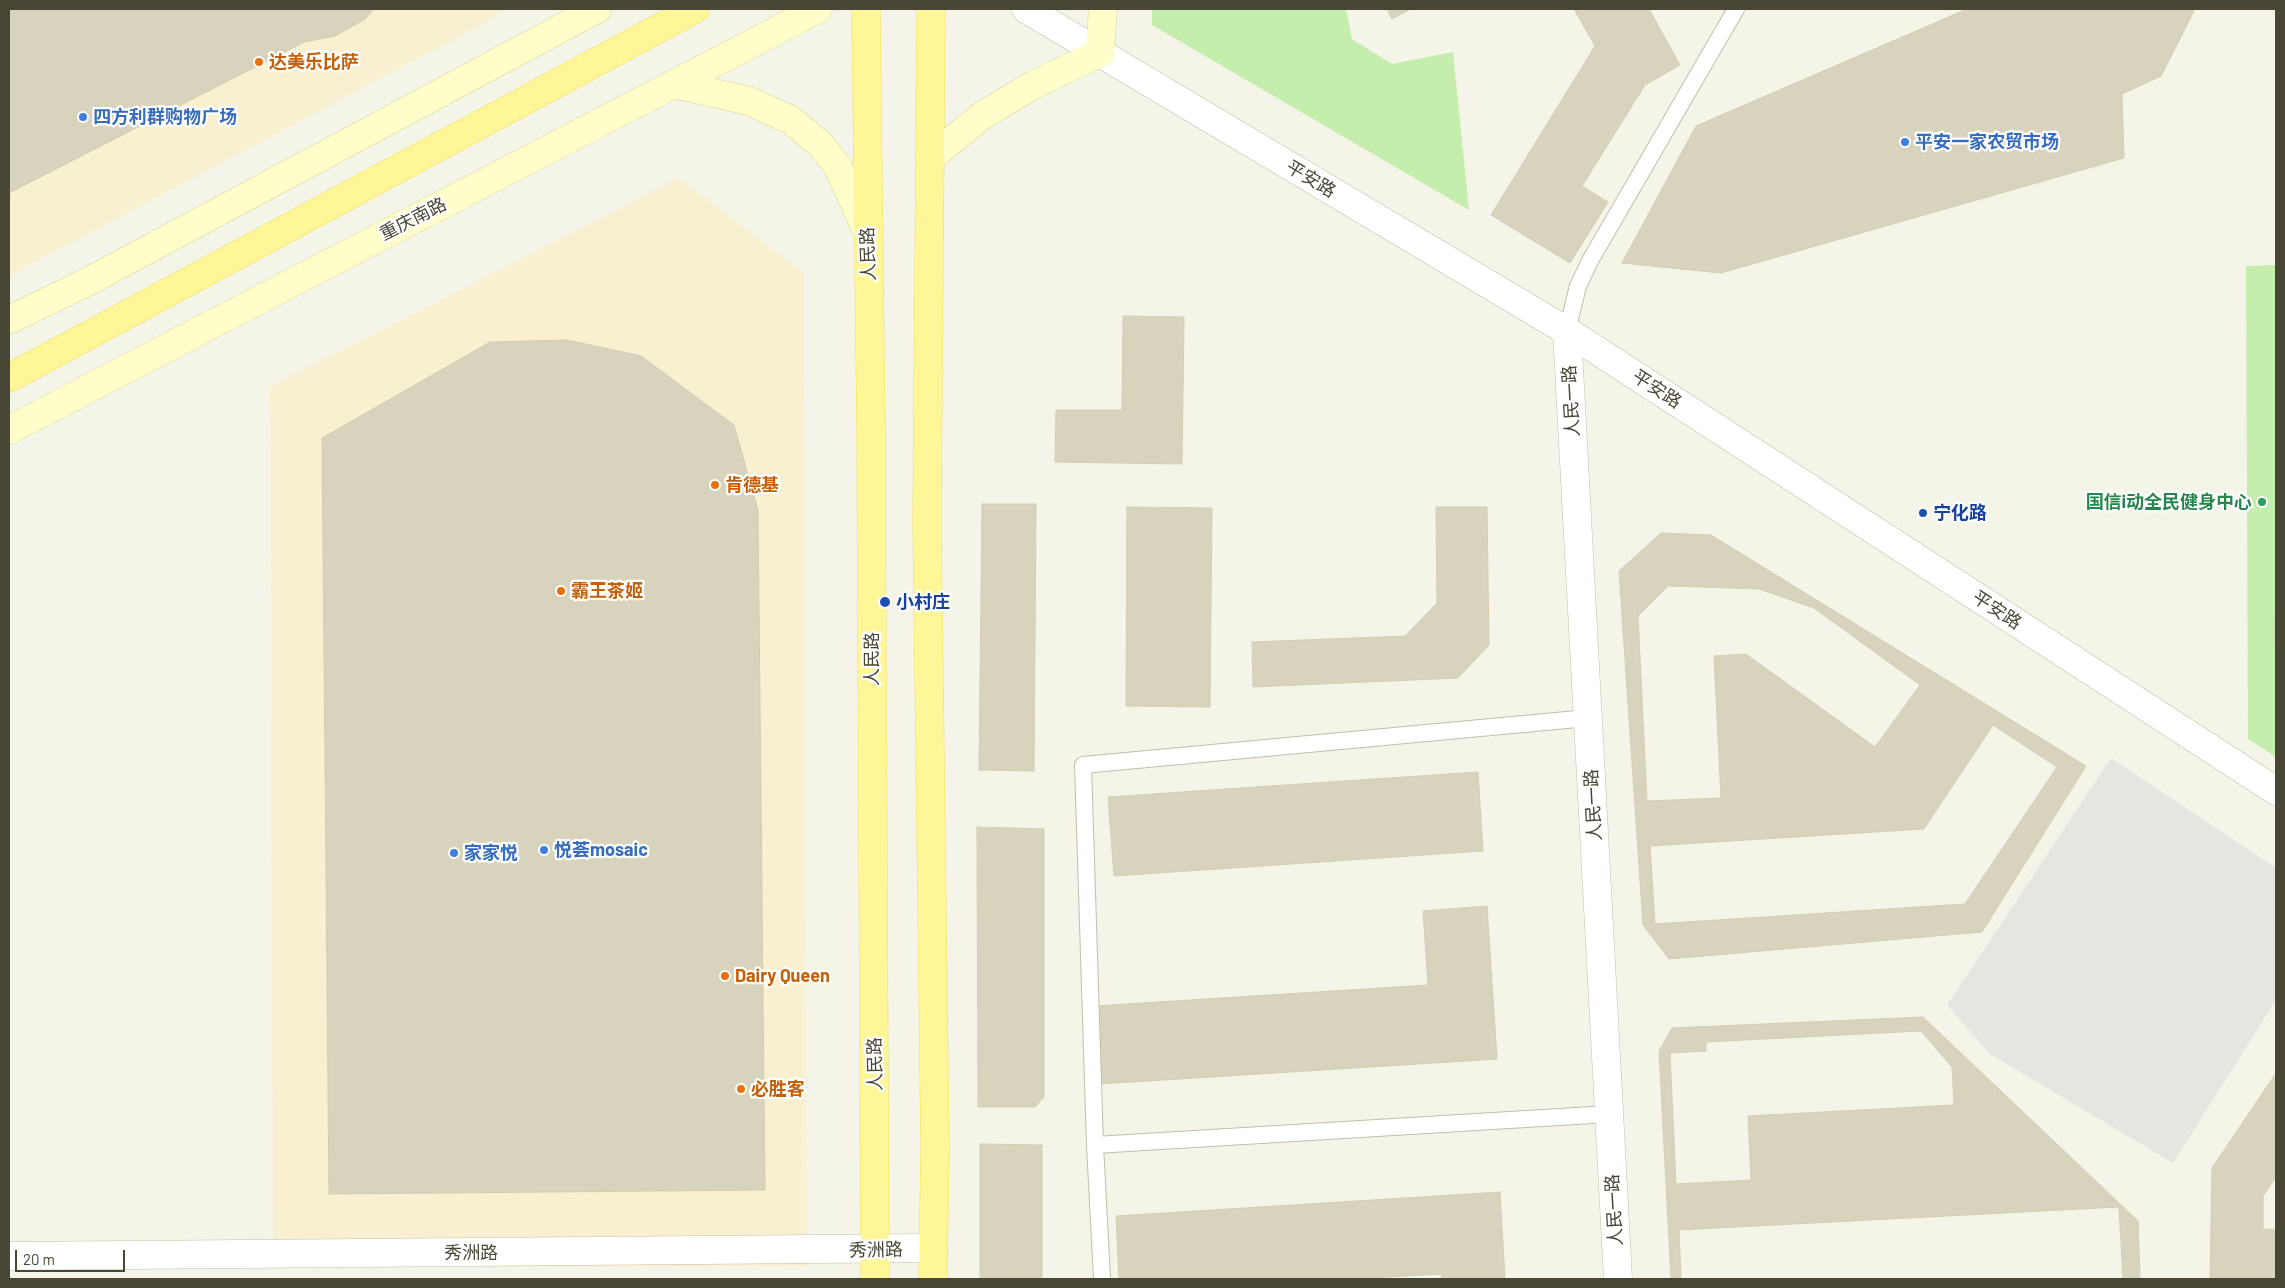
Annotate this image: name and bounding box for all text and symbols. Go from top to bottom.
place label: 达美乐比萨 [269,51,359,73]
marker: 达美乐比萨 [253,56,265,68]
place label: 四方利群购物广场 [93,106,237,128]
marker: 四方利群购物广场 [77,111,89,123]
place label: 平安一家农贸市场 [1915,131,2059,153]
marker: 平安一家农贸市场 [1899,136,1911,148]
street label: 平安路 [1282,156,1340,202]
street label: 重庆南路 [376,193,450,245]
street label: 人民路 [856,227,880,281]
street label: 人民一路 [1558,364,1584,438]
street label: 平安路 [1628,365,1686,413]
place label: 肯德基 [725,474,779,496]
marker: 肯德基 [709,479,721,491]
place label: 国信i动全民健身中心 [2085,491,2252,513]
marker: 国信i动全民健身中心 [2256,496,2268,508]
place label: 宁化路 [1933,502,1987,524]
marker: 宁化路 [1917,507,1929,519]
place label: 霸王茶姬 [571,580,643,602]
marker: 霸王茶姬 [555,585,567,597]
street label: 平安路 [1968,586,2026,634]
place label: 小村庄 [896,591,950,613]
marker: 小村庄 [878,595,892,609]
street label: 人民路 [861,632,883,686]
street label: 人民一路 [1580,768,1606,842]
place label: 悦荟mosaic [554,839,648,861]
place label: 家家悦 [464,842,518,864]
marker: 悦荟mosaic [538,844,550,856]
marker: 家家悦 [448,847,460,859]
place label: Dairy Queen [735,965,830,987]
marker: Dairy Queen [719,970,731,982]
street label: 人民路 [864,1037,886,1091]
place label: 必胜客 [751,1078,805,1100]
marker: 必胜客 [735,1083,747,1095]
street label: 人民一路 [1601,1173,1627,1247]
street label: 秀洲路 [849,1239,903,1261]
scale bar [18,1240,128,1272]
street label: 秀洲路 [444,1242,498,1264]
text: 20 m [23,1250,55,1268]

